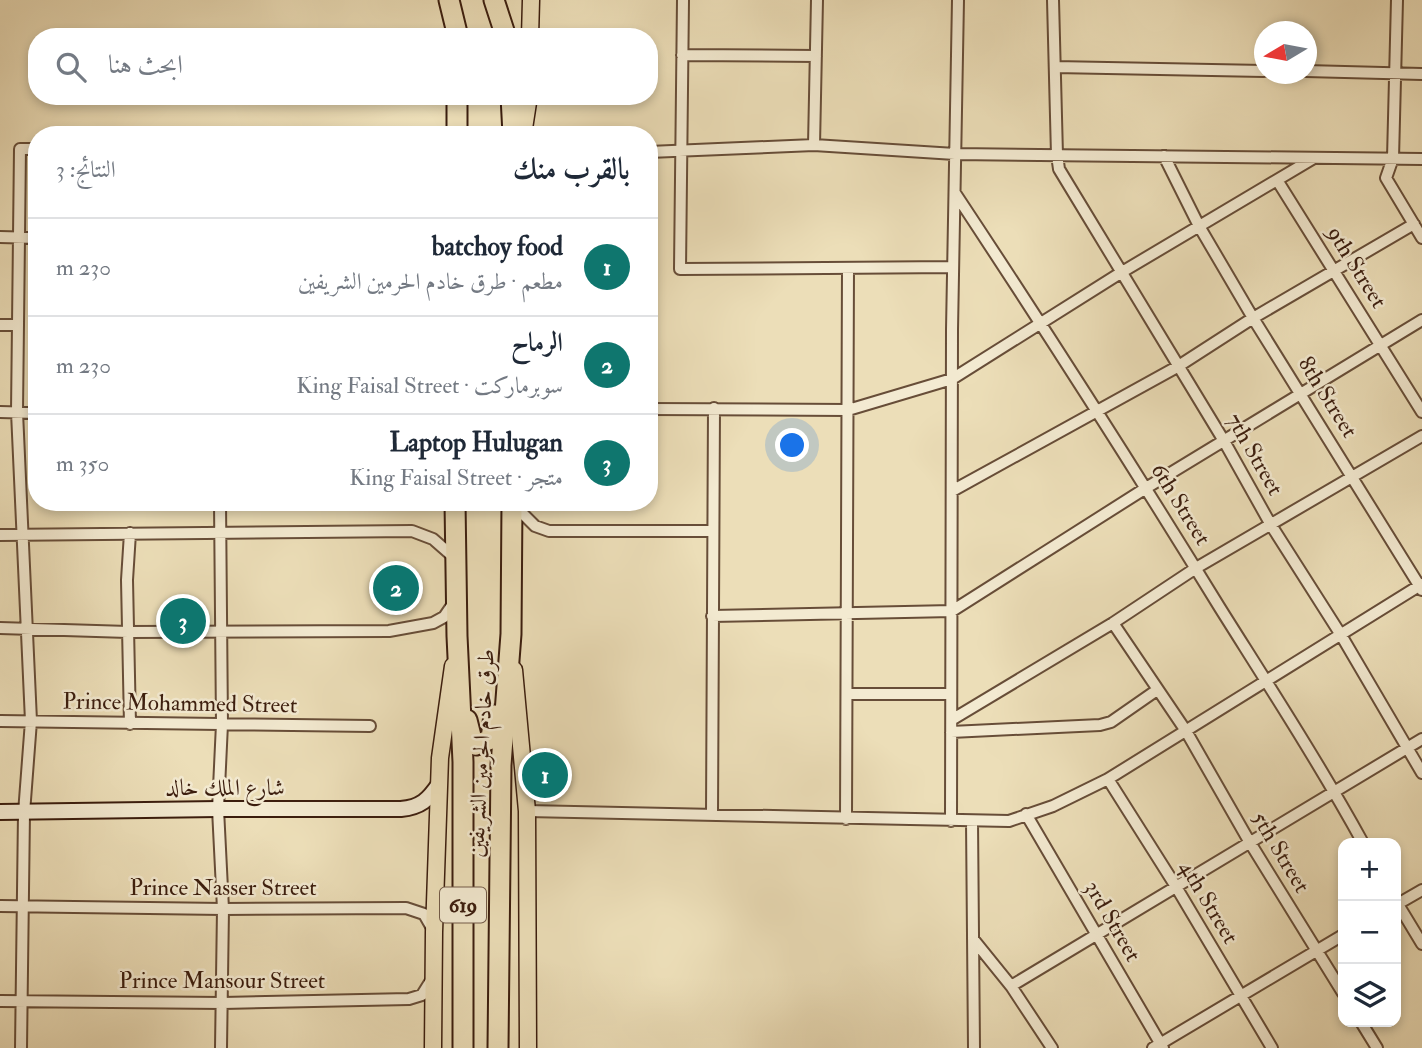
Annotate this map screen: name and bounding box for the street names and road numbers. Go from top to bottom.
street label: 9th Street [1319,219,1394,314]
street label: 8th Street [1292,351,1364,443]
street label: 7th Street [1220,408,1290,500]
street label: 6th Street [1144,458,1218,550]
street label: طرق خادم الحرمين الشريفين [461,648,506,858]
street label: Prince Mohammed Street [62,686,298,720]
street label: شارع الملك خالد [165,773,285,807]
street label: 5th Street [1245,806,1317,898]
street label: 4th Street [1173,855,1245,949]
street label: Prince Nasser Street [129,873,317,902]
street label: 3rd Street [1078,875,1148,967]
road number: 619 [440,888,486,922]
street label: Prince Mansour Street [119,966,325,995]

